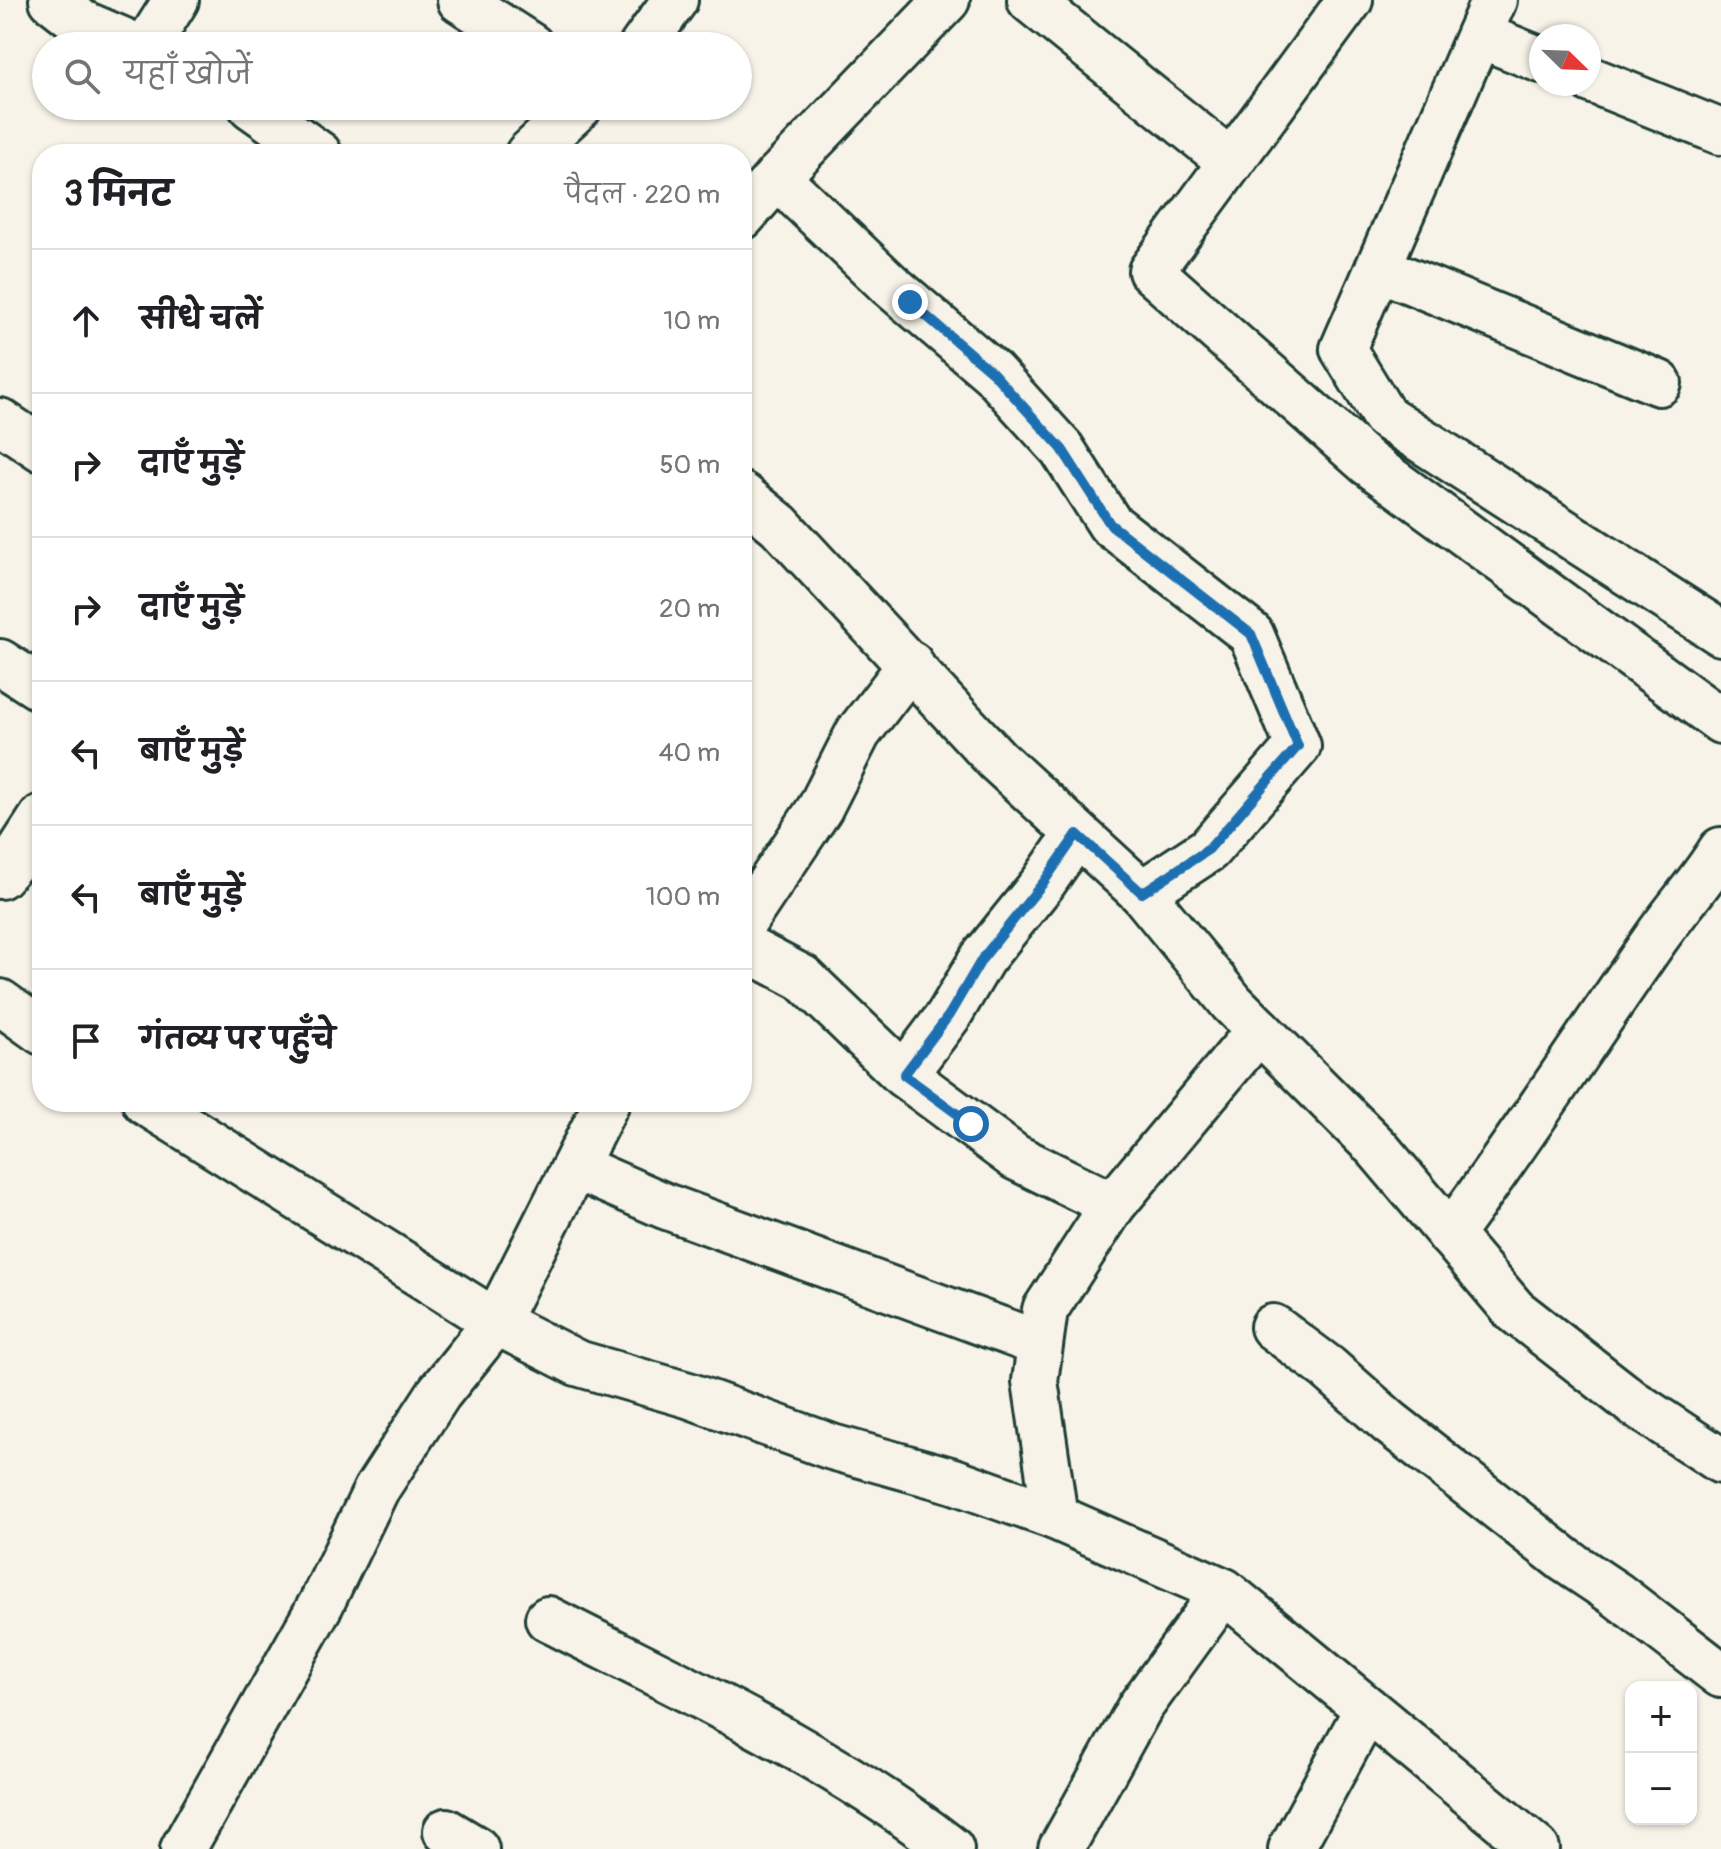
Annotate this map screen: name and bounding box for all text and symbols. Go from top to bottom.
north arrow [1529,24,1601,96]
search box [32,32,752,120]
icon: search [60,54,104,98]
text: यहाँ खोजें [124,56,252,93]
text: 3 मिनट [64,173,173,216]
text: पैदल · 220 m [565,179,720,211]
route end [892,284,928,320]
icon: ahead [64,299,108,343]
text: सीधे चलें [140,301,262,338]
text: 10 m [663,305,720,337]
icon: right [64,443,108,487]
text: दाएँ मुड़ें [140,445,243,482]
text: 50 m [659,449,720,481]
icon: right [64,587,108,631]
text: दाएँ मुड़ें [140,589,243,626]
text: 20 m [659,593,720,625]
icon: left [64,731,108,775]
text: बाएँ मुड़ें [140,733,244,770]
text: 40 m [658,737,720,769]
icon: left [64,875,108,919]
text: बाएँ मुड़ें [140,877,244,914]
text: 100 m [646,881,720,913]
icon: arrive [64,1019,108,1063]
text: गंतव्य पर पहुँचे [140,1021,335,1058]
route start [953,1106,989,1142]
map controls [1625,1681,1697,1825]
button: + [1625,1681,1697,1753]
button: − [1625,1753,1697,1825]

